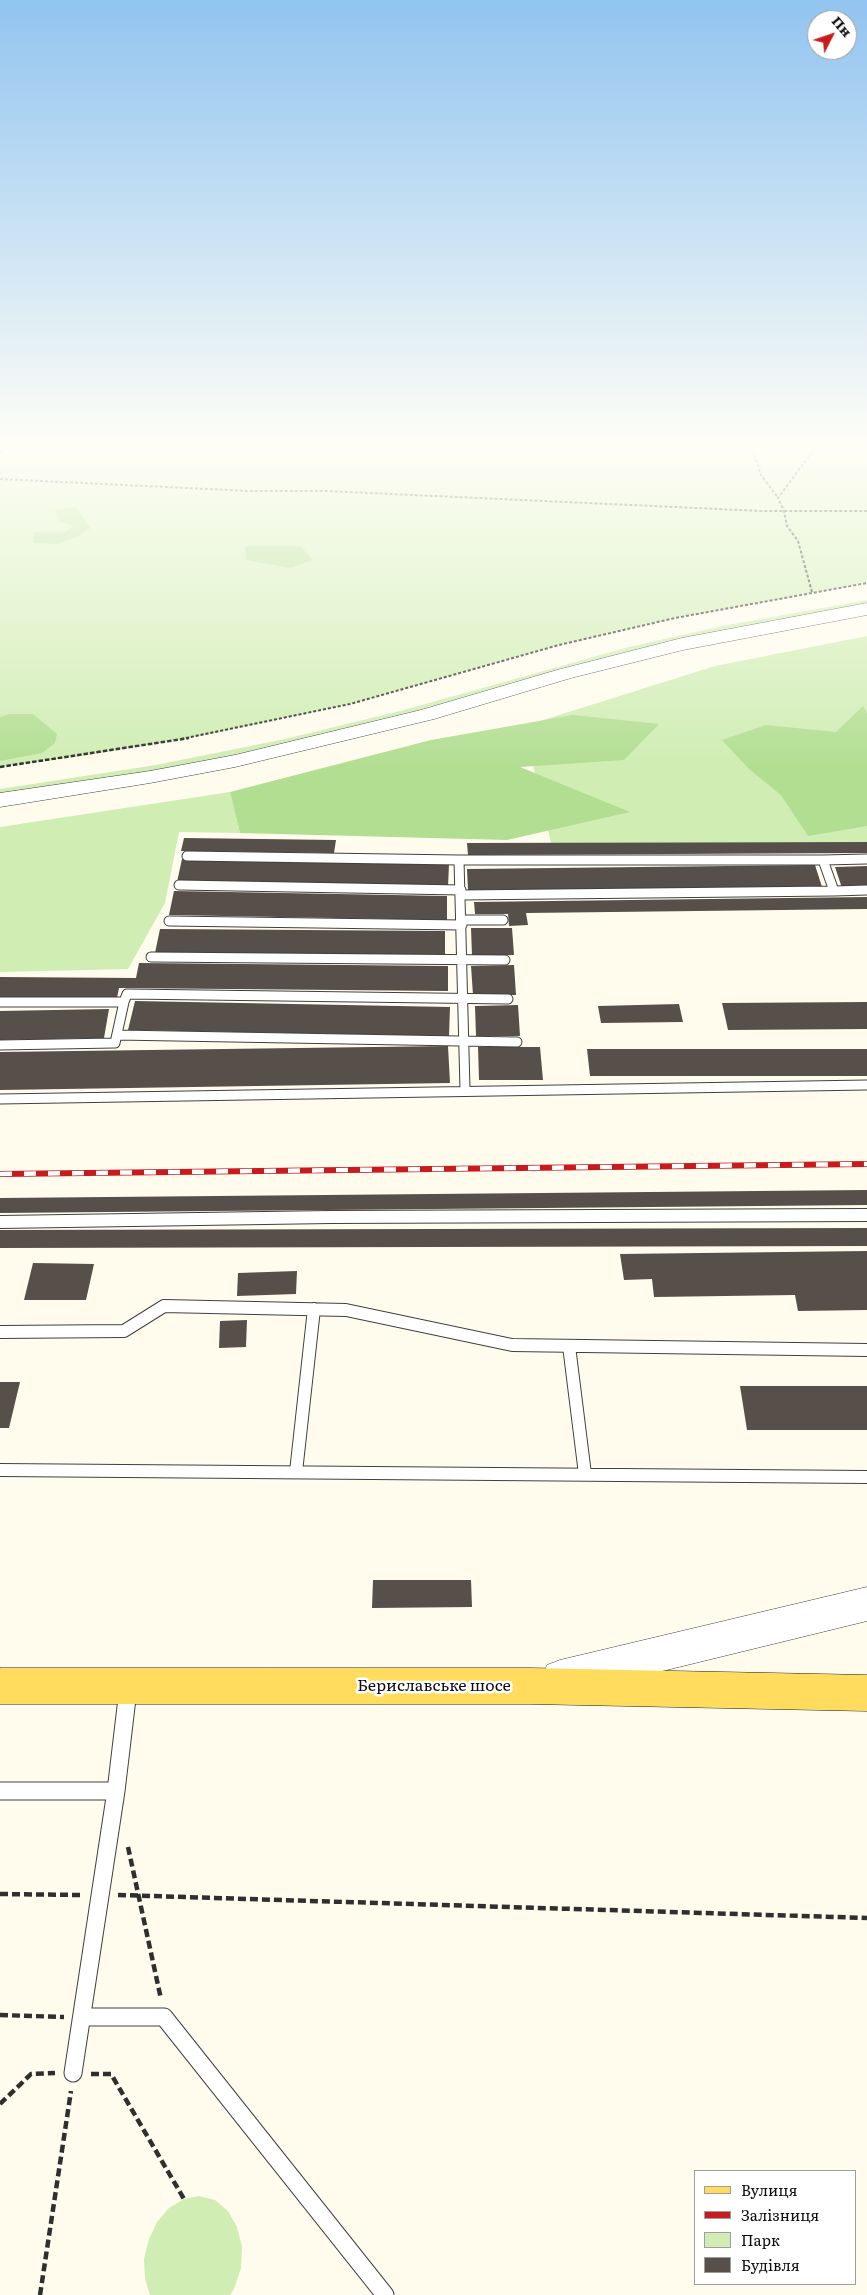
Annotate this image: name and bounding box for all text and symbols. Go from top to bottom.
north arrow [807,10,857,60]
text: Пн [828,11,857,41]
street label: Бериславське шосе [357,1676,511,1696]
legend [694,2170,857,2285]
text: Вулиця [741,2178,798,2201]
text: Залізниця [741,2203,819,2226]
text: Парк [741,2228,780,2251]
text: Будівля [741,2253,800,2276]

